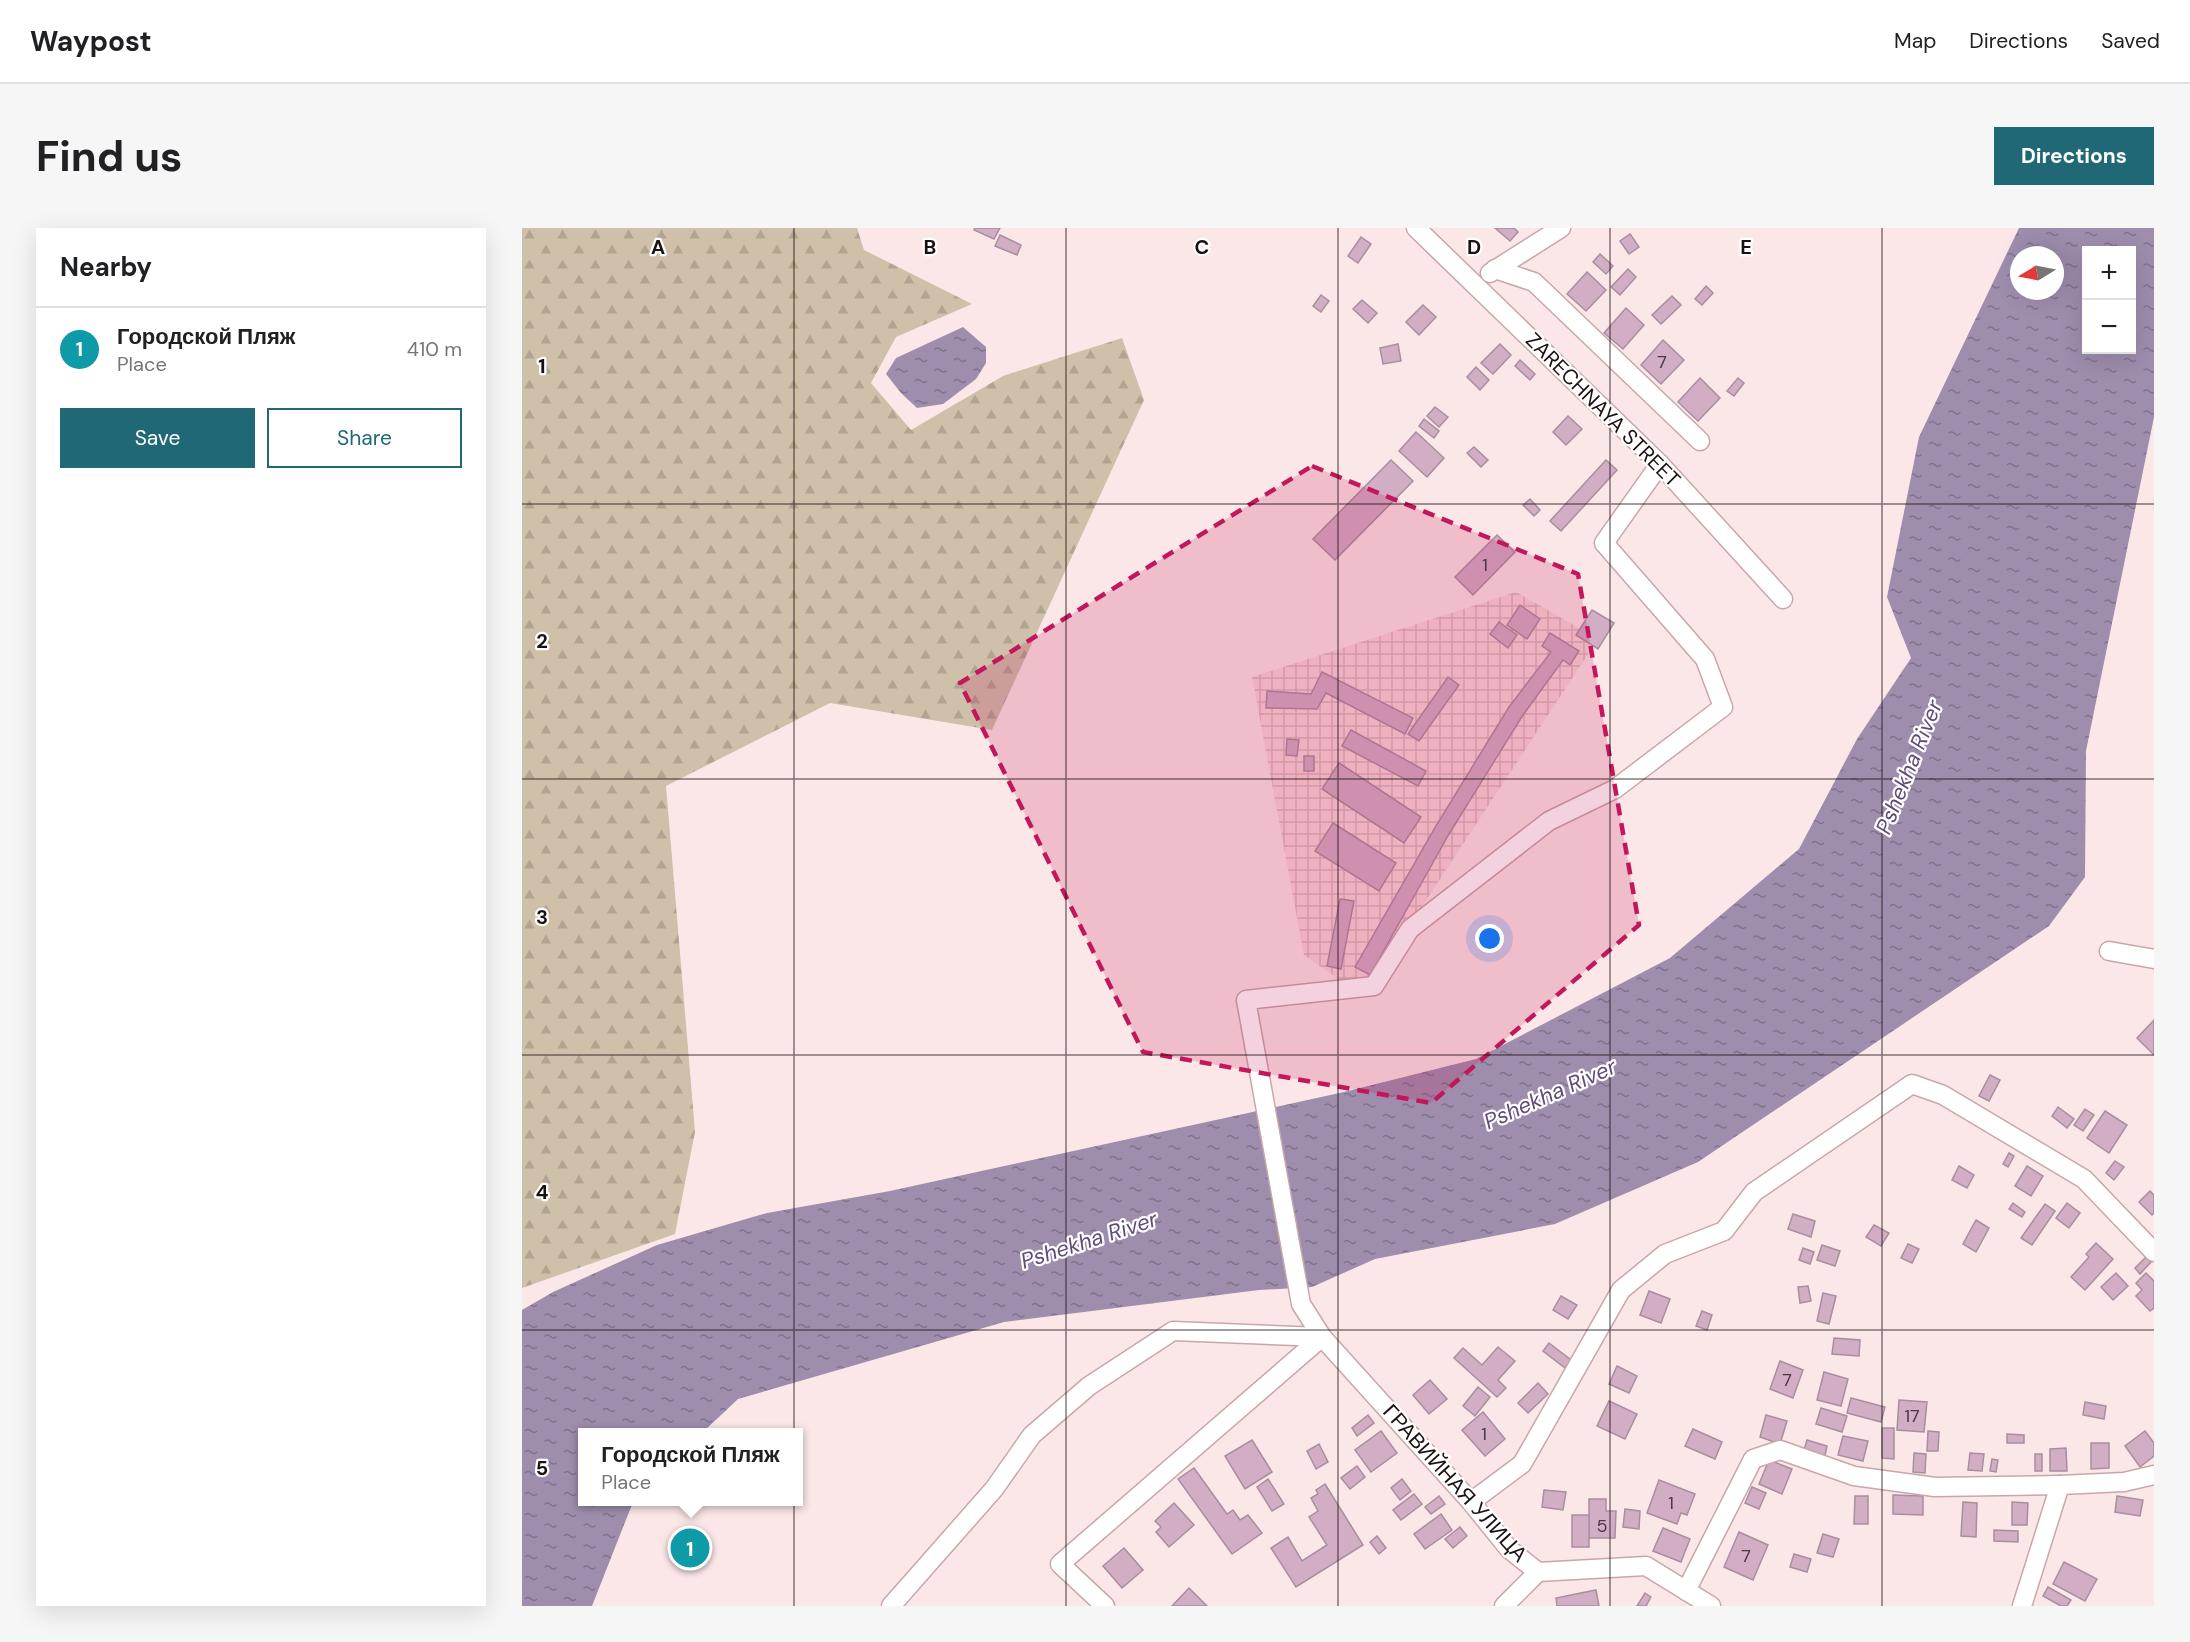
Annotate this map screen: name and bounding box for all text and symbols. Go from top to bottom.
text: Waypost [30,23,152,60]
text: Map [1894,27,1936,55]
text: Directions [1969,27,2068,55]
text: Saved [2101,27,2160,55]
button: Directions [1994,127,2154,185]
text: Find us [36,129,182,184]
text: A [651,234,665,260]
text: B [924,234,936,260]
text: C [1195,234,1209,260]
text: D [1467,234,1481,260]
text: E [1740,234,1752,260]
north arrow [2010,246,2064,300]
map controls [2082,246,2136,354]
button: + [2082,246,2136,300]
text: Nearby [60,250,152,284]
button: − [2082,300,2136,354]
text: Городской Пляж [117,322,295,351]
street label: ZARECHNAYA STREET [1520,327,1686,493]
text: 1 [76,336,83,362]
text: 410 m [407,336,462,362]
house number: 7 [1657,350,1667,374]
text: Place [117,351,167,377]
text: 1 [538,353,546,379]
button: Save [60,408,255,468]
button: Share [267,408,462,468]
house number: 1 [1482,553,1488,577]
text: 2 [536,628,548,654]
water label: Pshekha River [1869,695,1949,838]
text: 3 [536,904,548,930]
your location [1475,924,1504,953]
water label: Pshekha River [1479,1052,1622,1136]
text: 4 [536,1179,549,1205]
water label: Pshekha River [1017,1204,1162,1276]
house number: 7 [1782,1368,1792,1392]
street label: ГРАВИЙНАЯ УЛИЦА [1377,1398,1533,1568]
house number: 17 [1904,1404,1920,1428]
house number: 1 [1481,1422,1487,1446]
popup [578,1428,803,1506]
text: Городской Пляж [601,1440,780,1469]
text: 5 [536,1455,548,1481]
text: Place [601,1469,651,1495]
house number: 1 [1668,1491,1674,1515]
house number: 5 [1597,1514,1607,1538]
pin: 1 [670,1526,710,1570]
house number: 7 [1741,1544,1751,1568]

